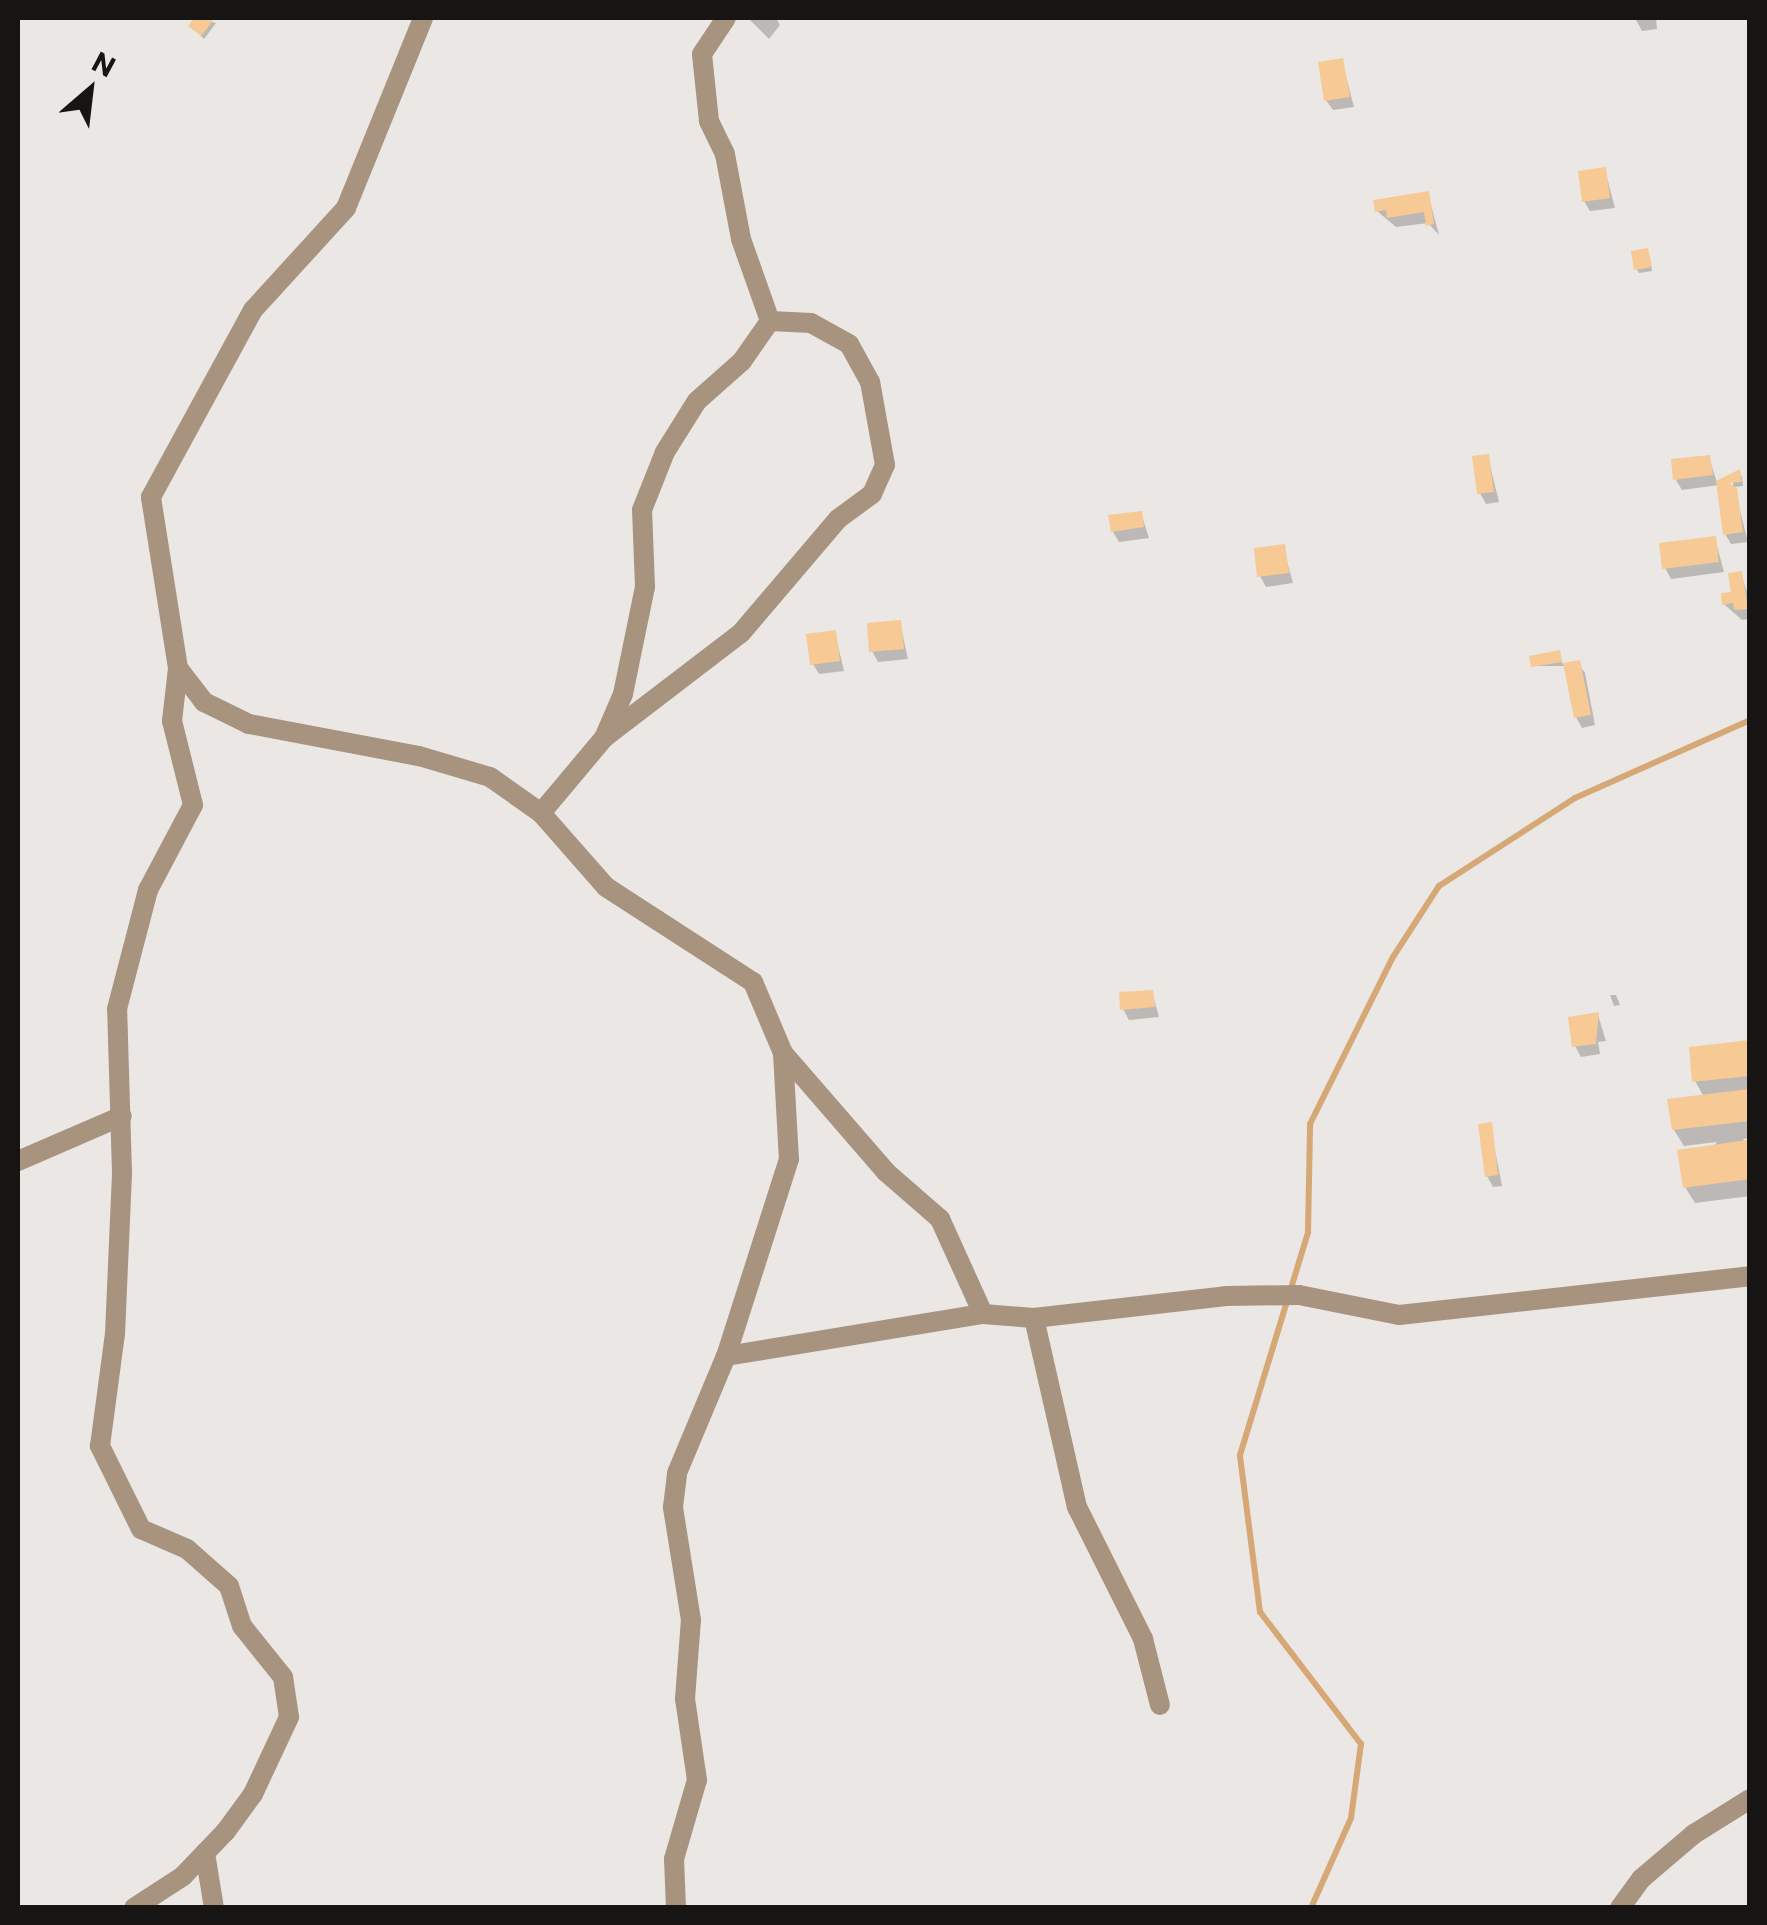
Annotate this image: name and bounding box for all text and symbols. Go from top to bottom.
north arrow [40,40,140,140]
text: N [87,44,121,83]

